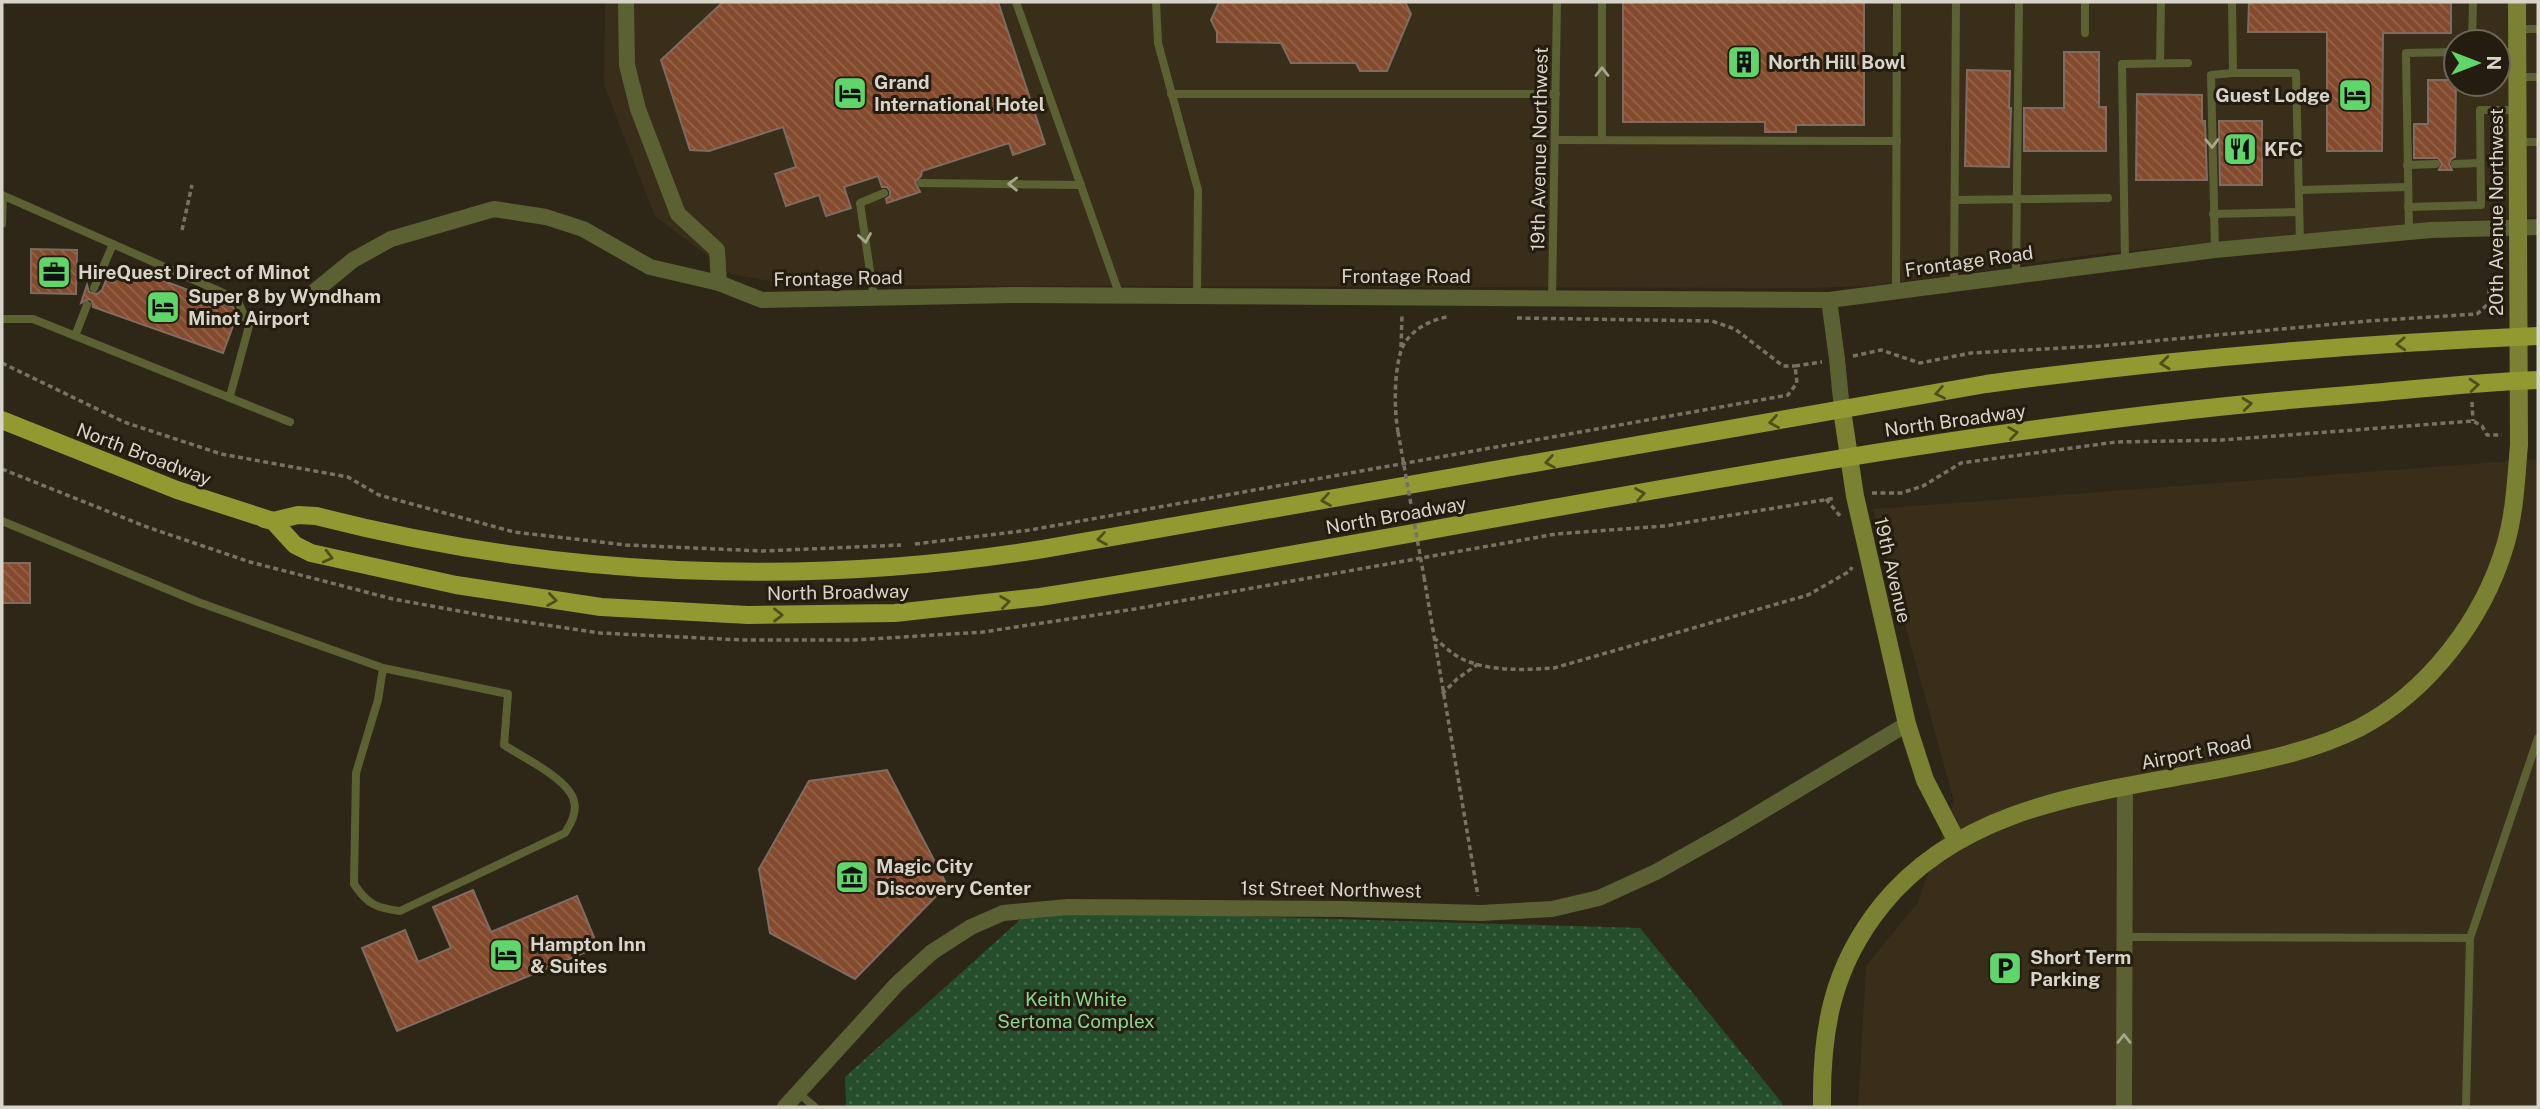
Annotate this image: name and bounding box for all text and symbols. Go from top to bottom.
north arrow [2442,28,2512,98]
building icon: North Hill Bowl [1725,43,1763,81]
street label: 19th Avenue Northwest [1526,47,1552,251]
place label: North Hill Bowl [1768,51,1906,73]
text: N [2483,56,2505,70]
one-way arrow [1594,66,1610,76]
place label: Grand International Hotel [874,71,1045,115]
hotel icon: Grand International Hotel [831,74,869,112]
hotel icon: Guest Lodge [2336,76,2374,114]
place label: Guest Lodge [2215,84,2330,106]
street label: 20th Avenue Northwest [2485,108,2507,316]
restaurant icon: KFC [2221,130,2259,168]
one-way arrow [2204,138,2220,149]
place label: KFC [2264,138,2303,160]
one-way arrow [1007,176,1017,192]
one-way arrow [857,232,872,244]
street label: Frontage Road [1903,241,2035,281]
office icon: HireQuest Direct of Minot [35,253,73,291]
place label: HireQuest Direct of Minot [78,261,310,283]
street label: Frontage Road [1341,265,1471,287]
street label: Frontage Road [773,266,903,290]
place label: Super 8 by Wyndham Minot Airport [188,285,381,329]
hotel icon: Super 8 by Wyndham Minot Airport [144,288,182,326]
one-way arrow [2395,336,2406,351]
one-way arrow [2160,355,2171,370]
one-way arrow [2469,378,2480,393]
one-way arrow [1934,385,1946,400]
one-way arrow [2242,396,2253,411]
street label: North Broadway [1883,399,2027,441]
one-way arrow [1768,414,1780,429]
street label: North Broadway [74,418,214,490]
one-way arrow [2007,426,2019,441]
one-way arrow [1544,454,1556,469]
one-way arrow [1634,487,1646,502]
one-way arrow [1320,492,1332,507]
street label: North Broadway [1324,492,1468,538]
street label: 19th Avenue [1870,515,1916,625]
one-way arrow [1096,531,1108,546]
one-way arrow [322,549,334,563]
street label: North Broadway [767,580,909,604]
one-way arrow [546,593,557,608]
one-way arrow [999,595,1011,610]
one-way arrow [774,607,784,623]
street label: Airport Road [2139,731,2253,773]
place label: Magic City Discovery Center [876,855,1031,899]
museum icon: Magic City Discovery Center [833,858,871,896]
street label: 1st Street Northwest [1240,876,1422,902]
place label: Hampton Inn & Suites [530,933,646,977]
hotel icon: Hampton Inn & Suites [487,936,525,974]
place label: Short Term Parking [2030,946,2131,990]
parking icon: Short Term Parking [1986,949,2024,987]
park label: Keith White Sertoma Complex [997,988,1155,1032]
one-way arrow [2116,1033,2132,1044]

